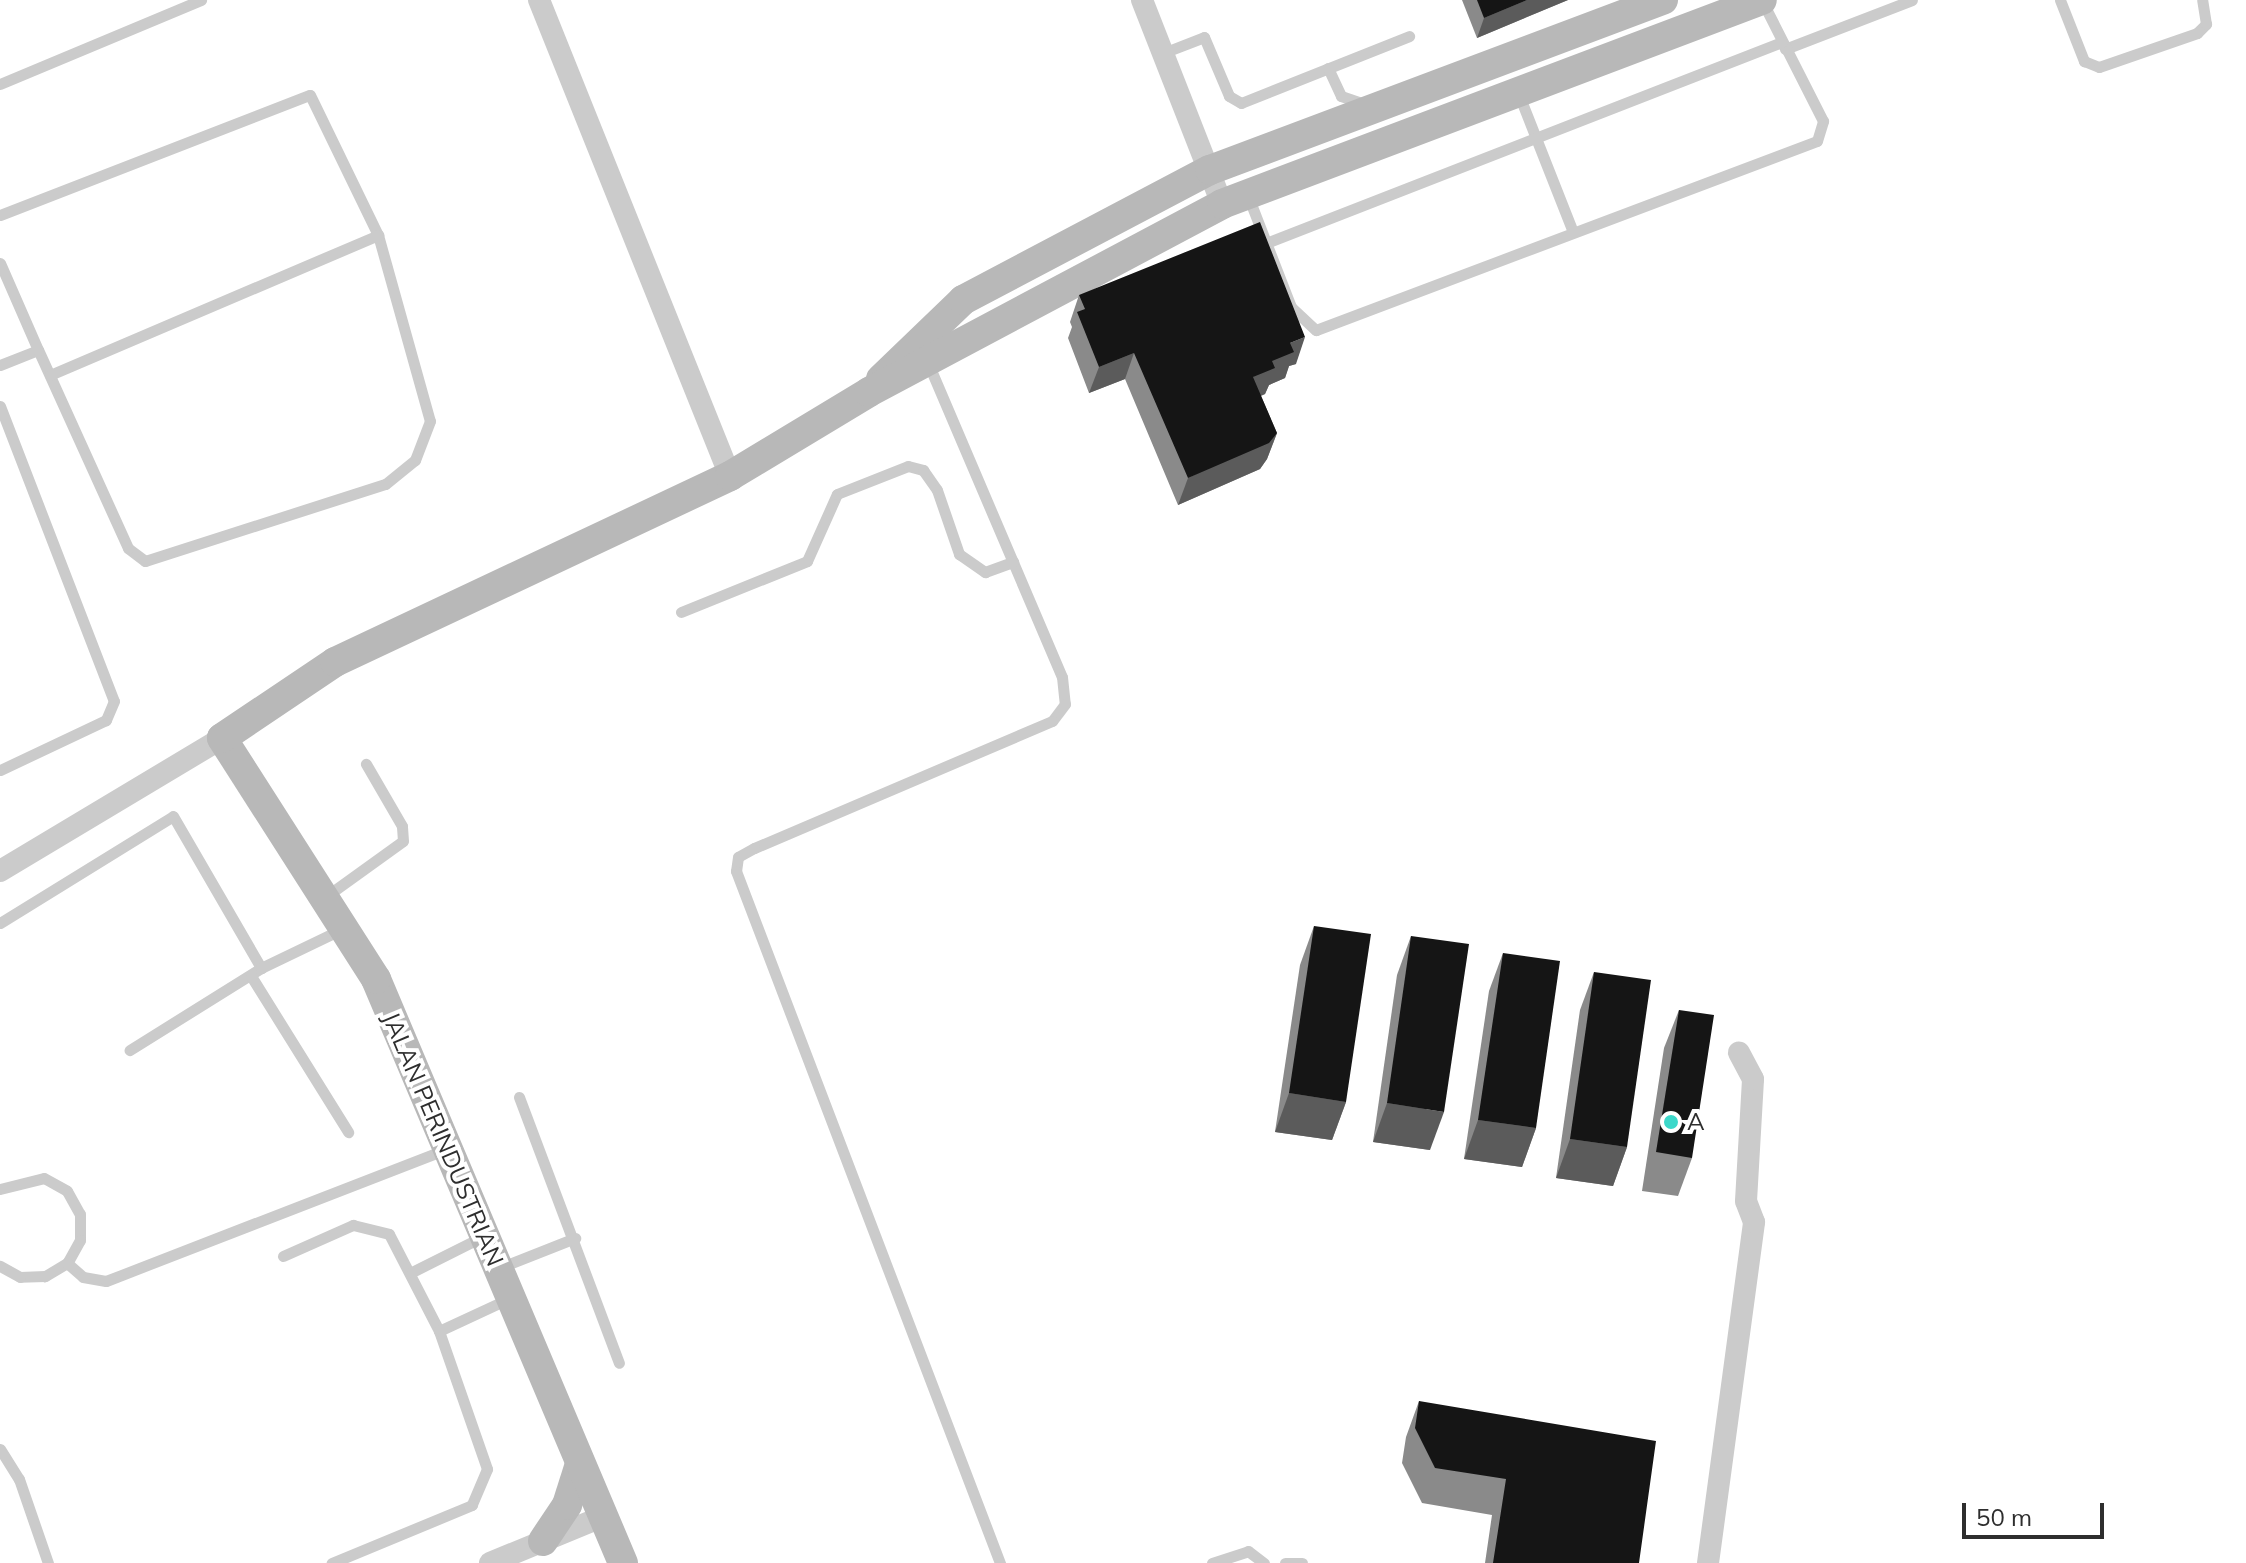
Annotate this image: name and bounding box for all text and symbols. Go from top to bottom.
street label: JALAN PERINDUSTRIAN [376,1008,510,1270]
place label: A [1687,1108,1705,1136]
marker: A [1662,1113,1680,1131]
scale bar [1966,1487,2108,1537]
text: 50 m [1976,1502,2032,1532]

